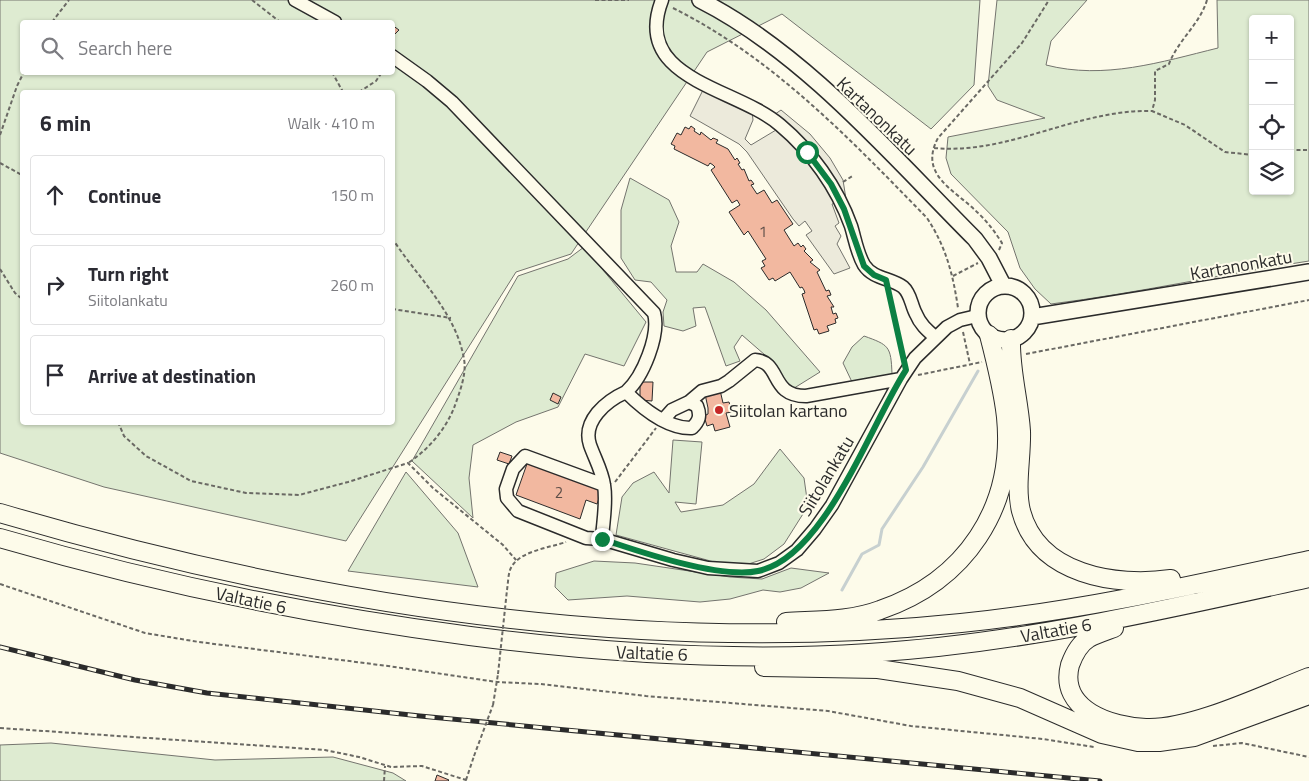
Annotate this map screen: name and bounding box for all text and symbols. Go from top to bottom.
map controls [1249,15,1294,195]
button: + [1249,15,1294,60]
search box [20,20,395,75]
text: Search here [78,33,172,62]
icon: search [38,34,66,62]
button: − [1249,60,1294,105]
street label: Kartanonkatu [831,70,923,162]
button: locate [1249,105,1294,150]
text: 6 min [40,107,91,139]
text: Walk · 410 m [287,111,375,135]
route start [796,141,819,164]
button: layers [1249,150,1294,195]
icon: ahead [41,181,69,209]
text: Continue [88,181,161,210]
text: 150 m [330,183,374,207]
house number: 1 [759,220,767,243]
street label: Kartanonkatu [1188,243,1294,287]
text: Turn right [88,259,169,288]
icon: right [41,271,69,299]
text: 260 m [330,273,374,297]
text: Siitolankatu [88,288,168,312]
icon: arrive [41,361,69,389]
text: Arrive at destination [88,361,256,390]
place label: Siitolan kartano [729,397,848,424]
marker: Siitolan kartano [713,404,725,416]
street label: Siitolankatu [791,431,861,521]
house number: 2 [555,481,563,504]
route end [591,528,614,551]
street label: Valtatie 6 [213,579,289,621]
street label: Valtatie 6 [1018,610,1094,650]
street label: Valtatie 6 [616,638,688,668]

